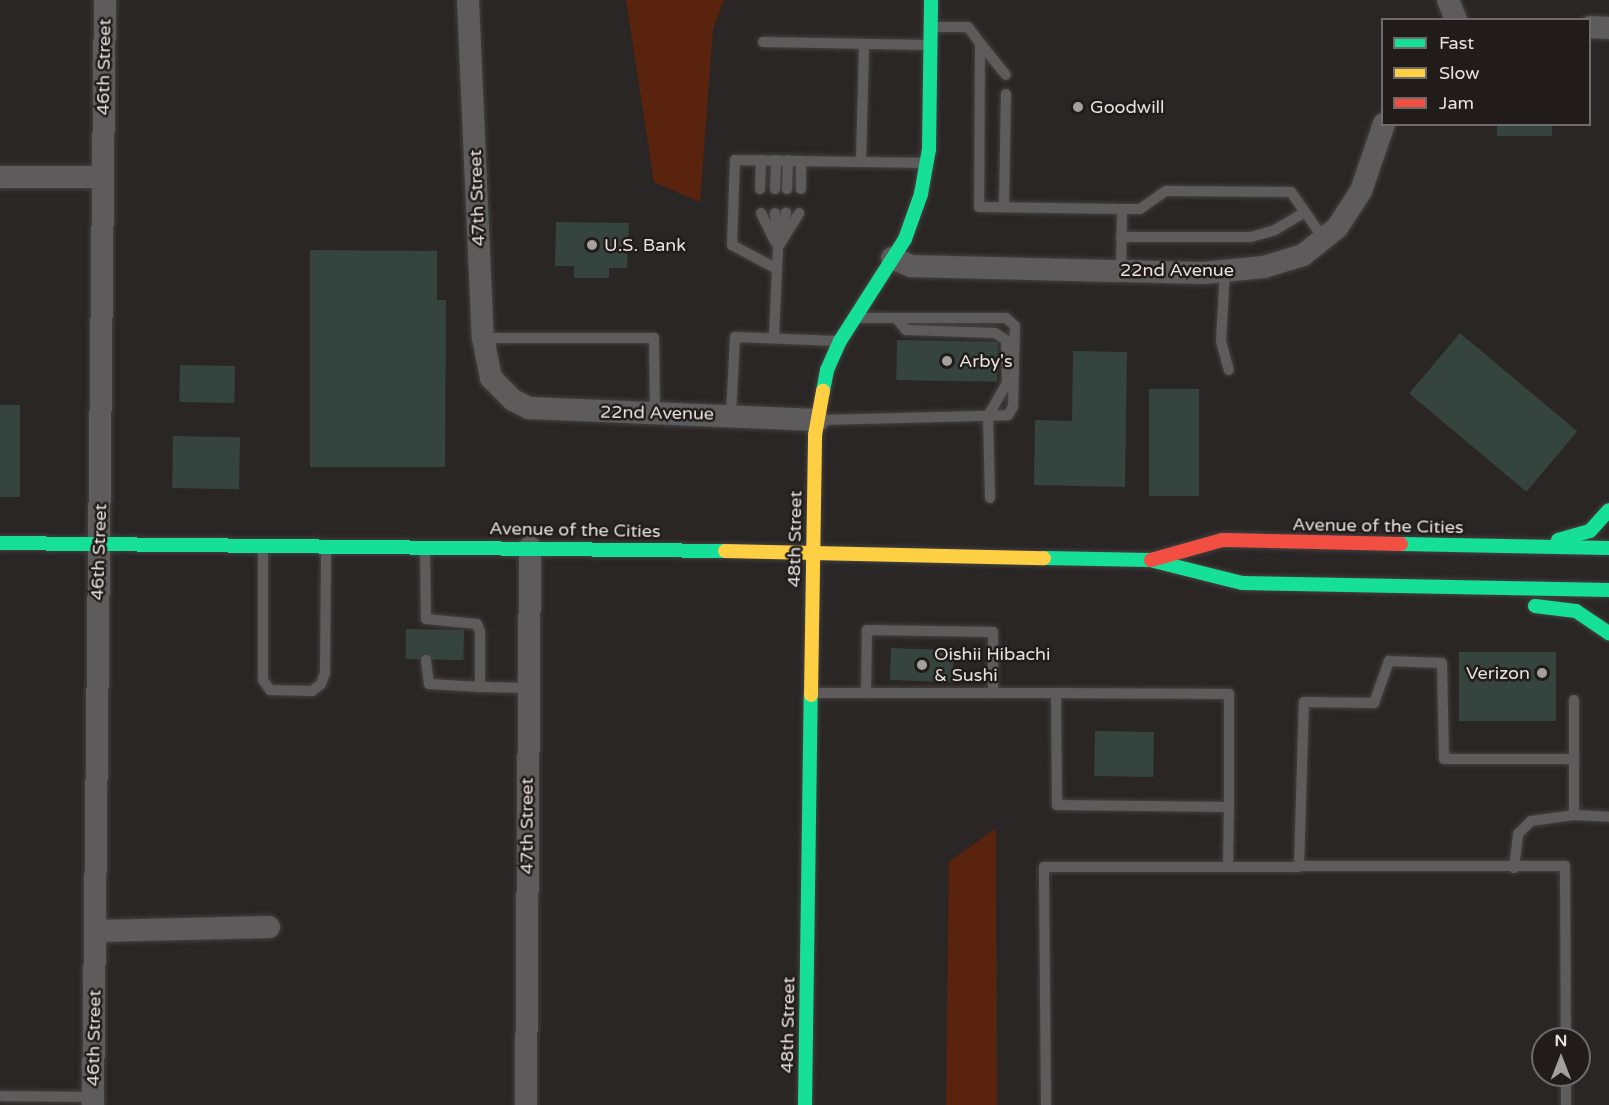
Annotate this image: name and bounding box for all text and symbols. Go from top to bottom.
legend [1381,18,1591,126]
street label: 46th Street [92,19,116,115]
text: Fast [1439,32,1474,54]
text: Slow [1439,62,1480,84]
text: Jam [1439,92,1474,114]
place label: Goodwill [1090,96,1165,118]
marker: Goodwill [1071,100,1085,114]
street label: 47th Street [465,149,489,247]
place label: U.S. Bank [604,234,686,256]
marker: U.S. Bank [585,238,599,252]
street label: 22nd Avenue [1120,259,1234,281]
place label: Arby's [959,350,1013,372]
marker: Arby's [940,354,954,368]
street label: 22nd Avenue [600,401,714,425]
street label: 48th Street [783,491,807,587]
street label: 46th Street [87,503,111,601]
street label: Avenue of the Cities [1292,514,1464,538]
street label: Avenue of the Cities [489,518,661,542]
place label: Oishii Hibachi & Sushi [934,644,1051,686]
marker: Oishii Hibachi & Sushi [915,658,929,672]
place label: Verizon [1466,662,1530,684]
marker: Verizon [1535,666,1549,680]
street label: 47th Street [516,778,538,874]
street label: 48th Street [776,977,800,1073]
street label: 46th Street [82,990,106,1086]
north arrow [1531,1027,1591,1087]
text: N [1555,1031,1567,1051]

